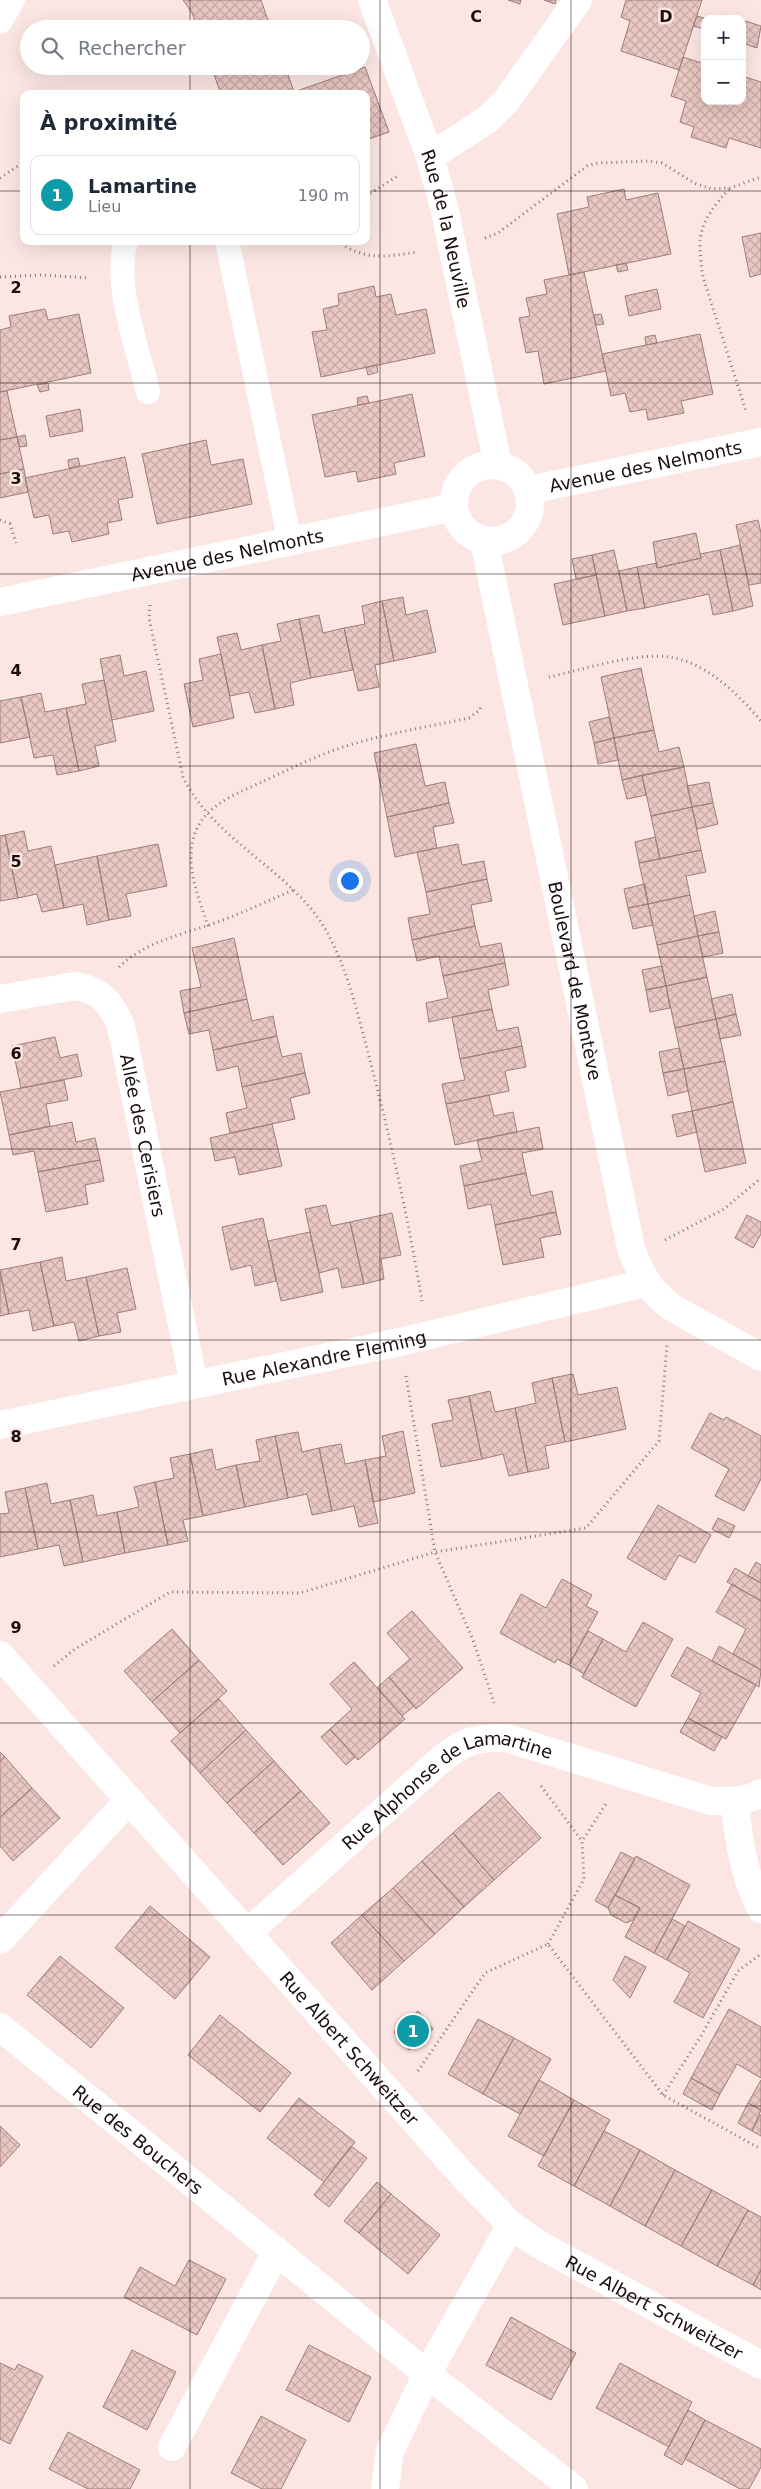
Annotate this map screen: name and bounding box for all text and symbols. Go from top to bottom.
text: C [470,7,482,26]
text: D [659,7,673,26]
map controls [701,15,746,105]
button: + [701,15,746,60]
search box [20,20,370,75]
icon: search [38,34,66,62]
text: Rechercher [78,37,186,59]
button: − [701,60,746,105]
text: À proximité [40,111,177,135]
street label: Rue de la Neuville [417,146,475,310]
text: Lamartine [88,175,197,197]
text: 1 [51,186,63,205]
text: 190 m [298,186,349,205]
text: Lieu [88,197,121,216]
text: 2 [10,278,22,297]
street label: Avenue des Nelmonts [547,436,744,496]
text: 3 [10,469,22,488]
street label: Avenue des Nelmonts [129,524,325,585]
text: 4 [10,661,22,680]
text: 5 [10,852,22,871]
your location [337,868,363,894]
street label: Boulevard de Montève [544,879,606,1082]
text: 6 [10,1044,22,1063]
street label: Allée des Cerisiers [116,1052,170,1219]
text: 7 [10,1235,22,1254]
street label: Rue Alexandre Fleming [220,1326,428,1389]
text: 8 [10,1427,22,1446]
text: 9 [10,1618,22,1637]
street label: Rue Alphonse de Lamartine [337,1727,556,1854]
street label: Rue Albert Schweitzer [276,1967,424,2130]
pin: 1 [397,2012,429,2050]
street label: Rue des Bouchers [69,2080,207,2198]
street label: Rue Albert Schweitzer [562,2251,747,2364]

